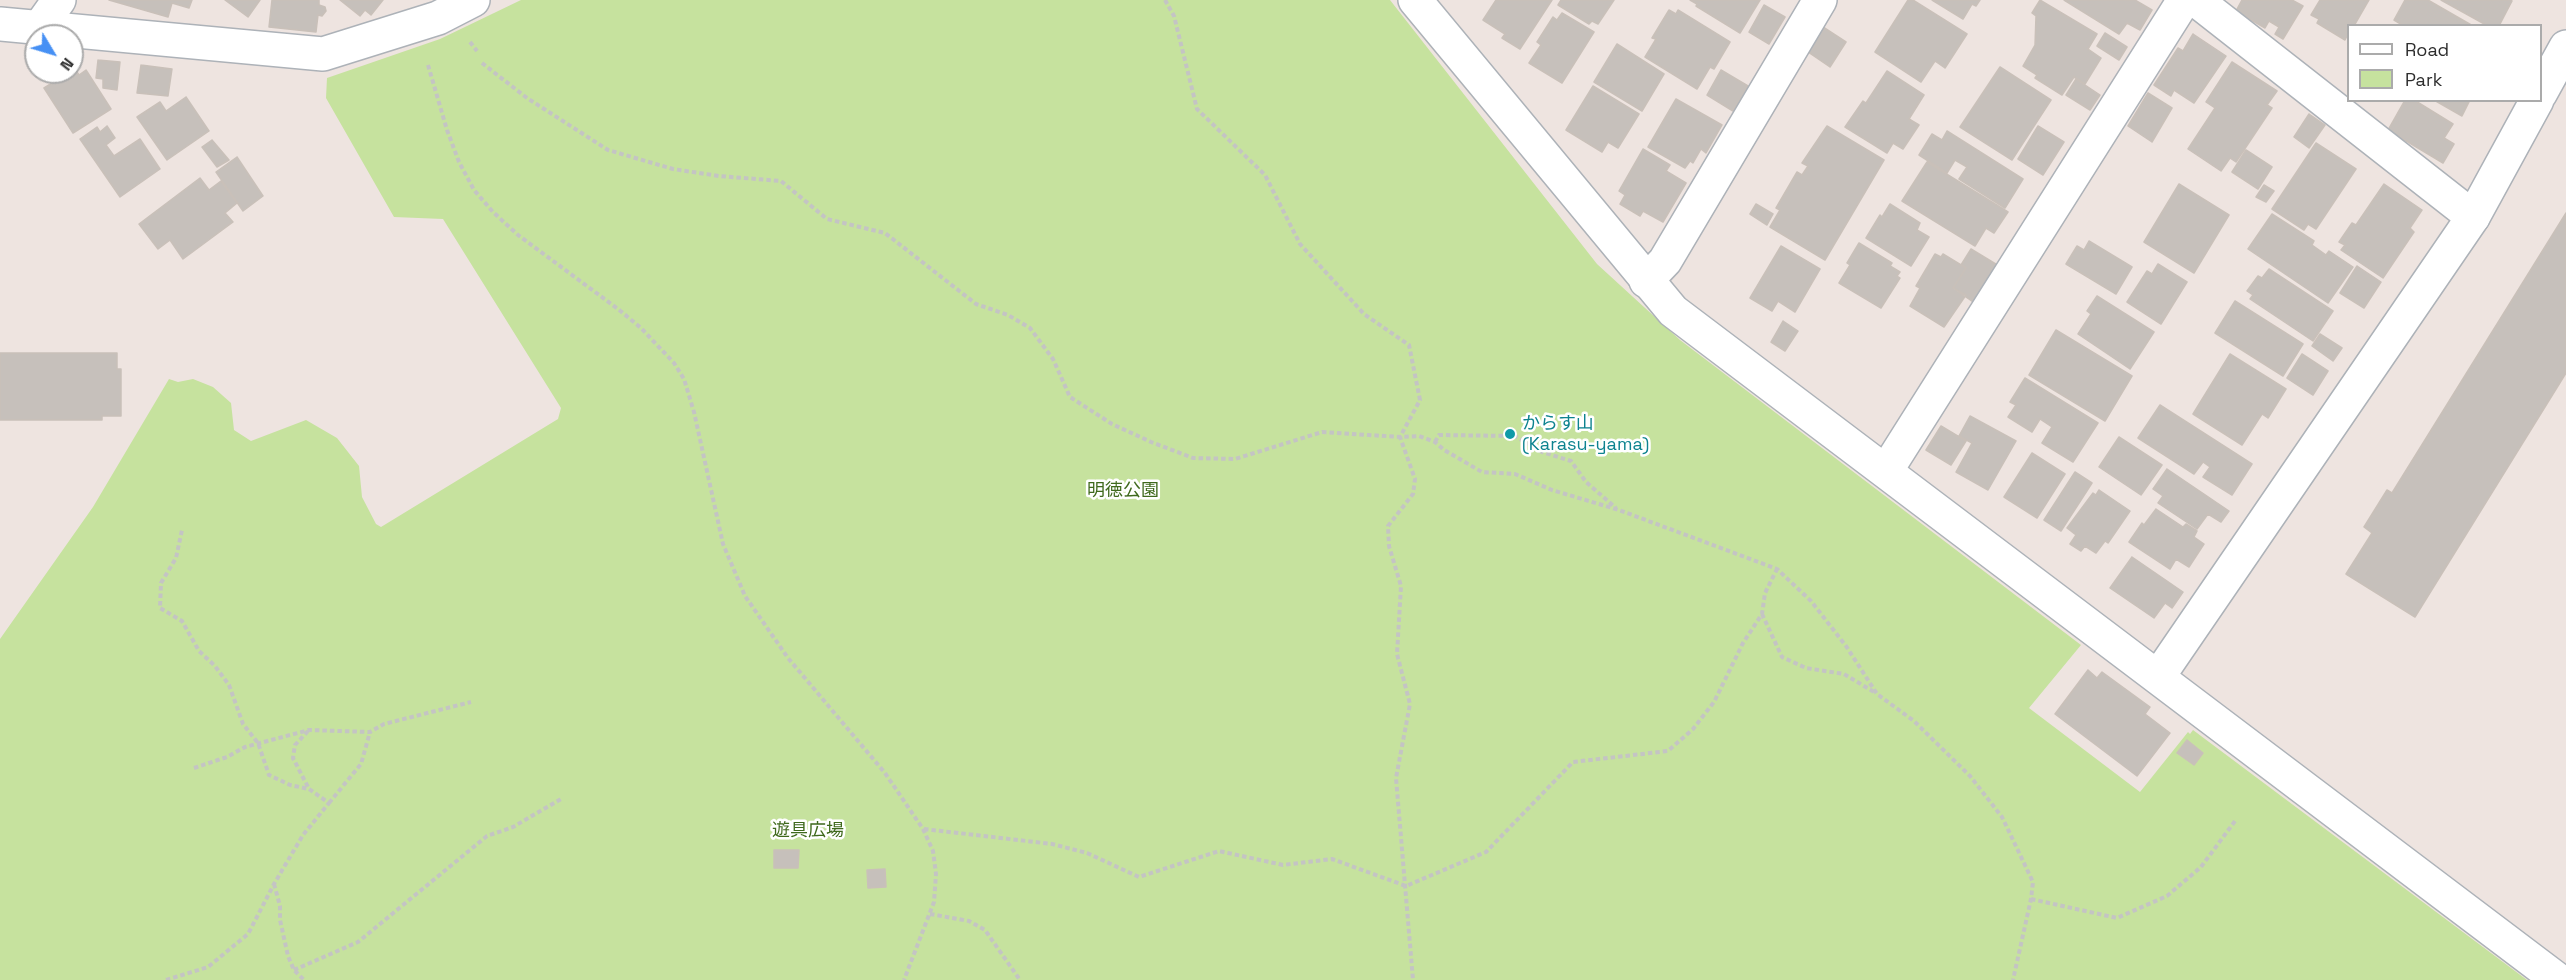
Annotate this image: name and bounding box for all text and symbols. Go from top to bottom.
north arrow [24,24,84,84]
legend [2347,24,2542,102]
text: Road [2405,38,2449,61]
text: N [55,53,79,75]
text: Park [2405,68,2442,91]
place label: からす山 (Karasu-yama) [1522,413,1649,456]
marker: からす山 (Karasu-yama) [1503,427,1517,441]
park label: 明徳公園 [1087,480,1159,502]
park label: 遊具広場 [772,820,844,842]

